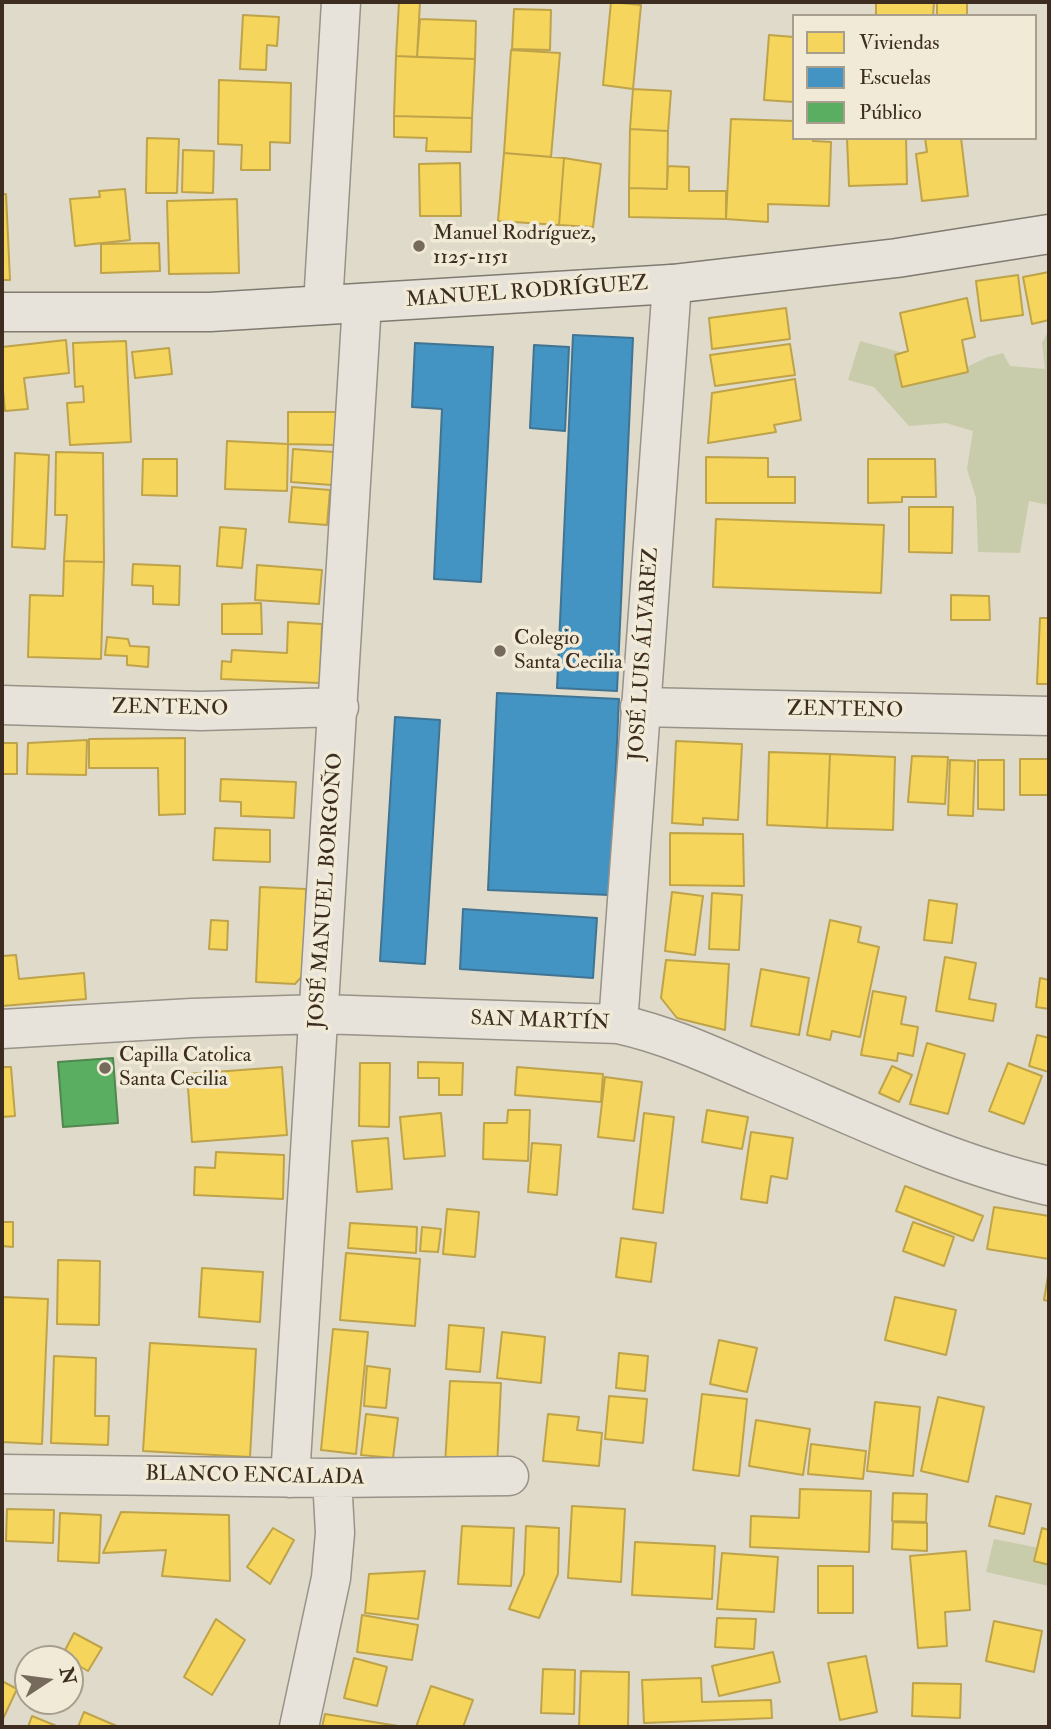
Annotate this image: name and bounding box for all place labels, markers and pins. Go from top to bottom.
place label: Manuel Rodríguez, 1125-1151 [433,221,596,271]
marker: Manuel Rodríguez, 1125-1151 [411,238,427,254]
place label: Colegio Santa Cecilia [514,626,623,676]
marker: Colegio Santa Cecilia [492,643,508,659]
place label: Capilla Catolica Santa Cecilia [119,1043,251,1093]
marker: Capilla Catolica Santa Cecilia [97,1060,113,1076]

